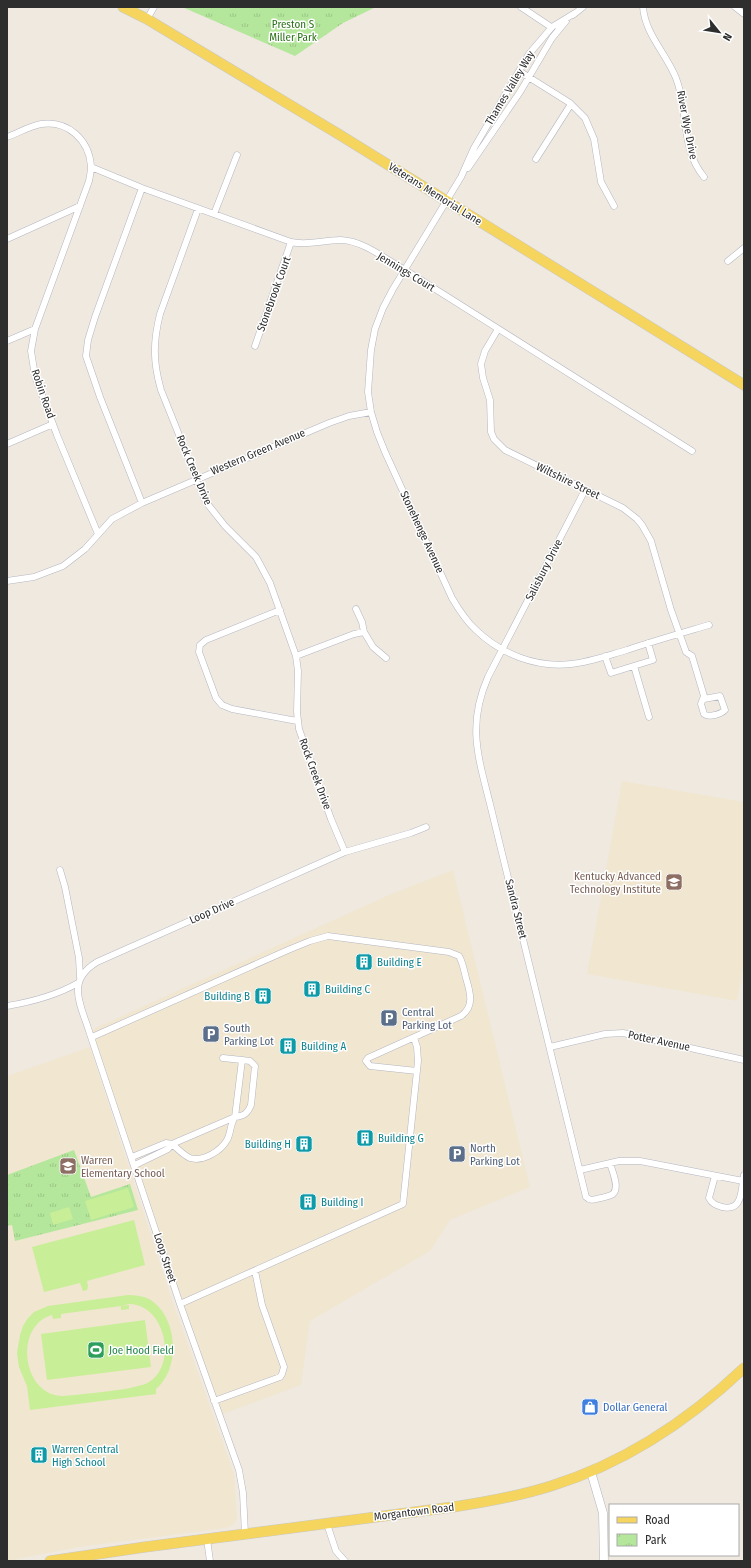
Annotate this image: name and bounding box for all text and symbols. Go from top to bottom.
north arrow [699,12,739,52]
park label: Preston S Miller Park [269,18,318,44]
text: N [720,31,735,43]
street label: Thames Valley Way [483,48,537,128]
street label: River Wye Drive [674,89,700,161]
street label: Veterans Memorial Lane [386,160,484,228]
street label: Jennings Court [375,250,438,295]
street label: Stonebrook Court [254,254,294,333]
street label: Robin Road [28,368,58,420]
street label: Western Green Avenue [209,426,307,478]
street label: Rock Creek Drive [173,433,215,507]
street label: Wiltshire Street [534,460,602,502]
street label: Stonehenge Avenue [397,489,447,575]
street label: Salisbury Drive [523,537,565,603]
street label: Rock Creek Drive [296,737,334,811]
place label: Kentucky Advanced Technology Institute [570,870,661,896]
school or university icon: Kentucky Advanced Technology Institute [664,872,684,892]
street label: Sandra Street [502,878,530,941]
street label: Loop Drive [187,895,237,927]
building icon: Building E [354,952,374,972]
place label: Building E [377,956,422,969]
building icon: Building C [302,979,322,999]
place label: Building C [325,983,371,996]
building icon: Building B [253,986,273,1006]
place label: Building B [204,990,250,1003]
place label: Central Parking Lot [402,1006,452,1032]
parking icon: Central Parking Lot [379,1008,399,1028]
place label: South Parking Lot [224,1022,274,1048]
parking icon: South Parking Lot [201,1024,221,1044]
street label: Potter Avenue [627,1028,691,1054]
building icon: Building A [278,1036,298,1056]
place label: Building A [301,1040,347,1053]
building icon: Building G [355,1128,375,1148]
place label: Building G [378,1132,424,1145]
building icon: Building H [294,1134,314,1154]
place label: Building H [245,1138,291,1151]
place label: North Parking Lot [470,1142,520,1168]
parking icon: North Parking Lot [447,1144,467,1164]
place label: Warren Elementary School [81,1154,165,1180]
school or university icon: Warren Elementary School [58,1156,78,1176]
building icon: Building I [298,1192,318,1212]
place label: Building I [321,1196,364,1209]
street label: Loop Street [151,1231,179,1285]
sports icon: Joe Hood Field [86,1340,106,1360]
place label: Joe Hood Field [109,1344,174,1357]
shop icon: Dollar General [580,1397,600,1417]
place label: Dollar General [603,1401,667,1414]
place label: Warren Central High School [52,1443,118,1469]
building icon: Warren Central High School [29,1445,49,1465]
street label: Morgantown Road [373,1501,455,1523]
legend [609,1504,739,1556]
text: Road [645,1513,670,1527]
text: Park [645,1533,667,1547]

